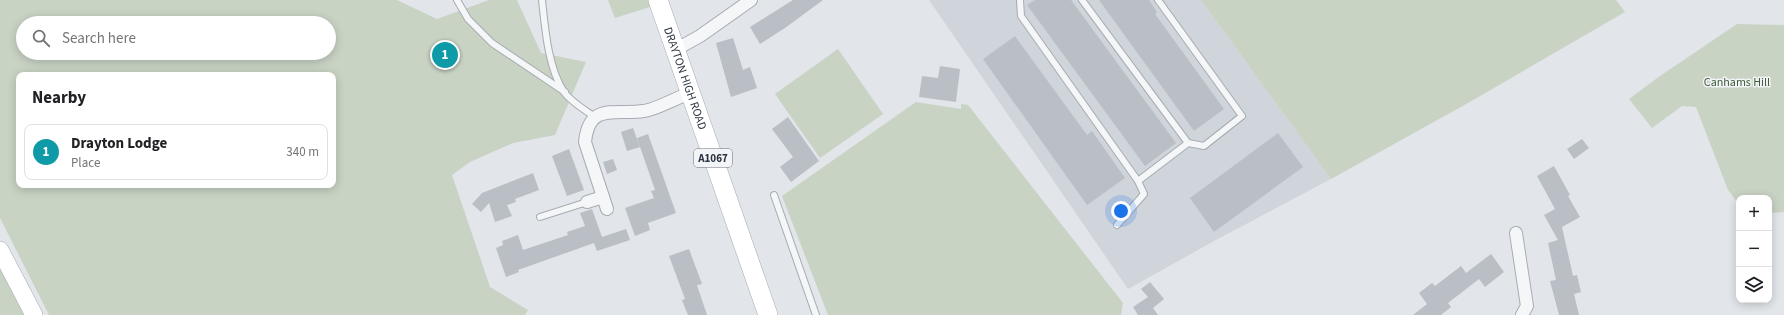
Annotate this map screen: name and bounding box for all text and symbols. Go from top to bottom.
search box [16,16,336,60]
street label: DRAYTON HIGH ROAD [659,25,711,132]
icon: search [30,27,52,49]
text: Search here [62,28,136,49]
pin: 1 [432,40,458,70]
park label: Canhams Hill [1704,74,1770,91]
text: Nearby [32,86,86,110]
text: Drayton Lodge [71,133,167,154]
text: 1 [43,143,49,161]
text: 340 m [286,143,319,161]
road number: A1067 [694,149,732,167]
text: Place [71,154,100,172]
map controls [1736,195,1772,303]
button: + [1736,195,1772,231]
your location [1111,201,1131,221]
button: − [1736,231,1772,267]
button: layers [1736,267,1772,303]

